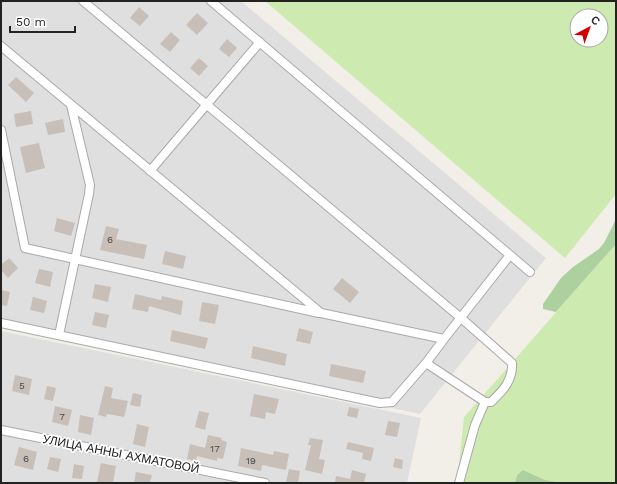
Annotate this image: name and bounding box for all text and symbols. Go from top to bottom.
scale bar [10,8,75,34]
north arrow [569,8,609,48]
text: С [588,13,603,28]
text: 50 m [16,15,46,29]
house number: 6 [107,234,113,245]
house number: 5 [19,380,25,391]
house number: 7 [59,411,65,422]
street label: УЛИЦА АННЫ АХМАТОВОЙ [41,431,201,476]
house number: 17 [210,443,220,454]
house number: 6 [23,453,29,464]
house number: 19 [246,455,256,466]

